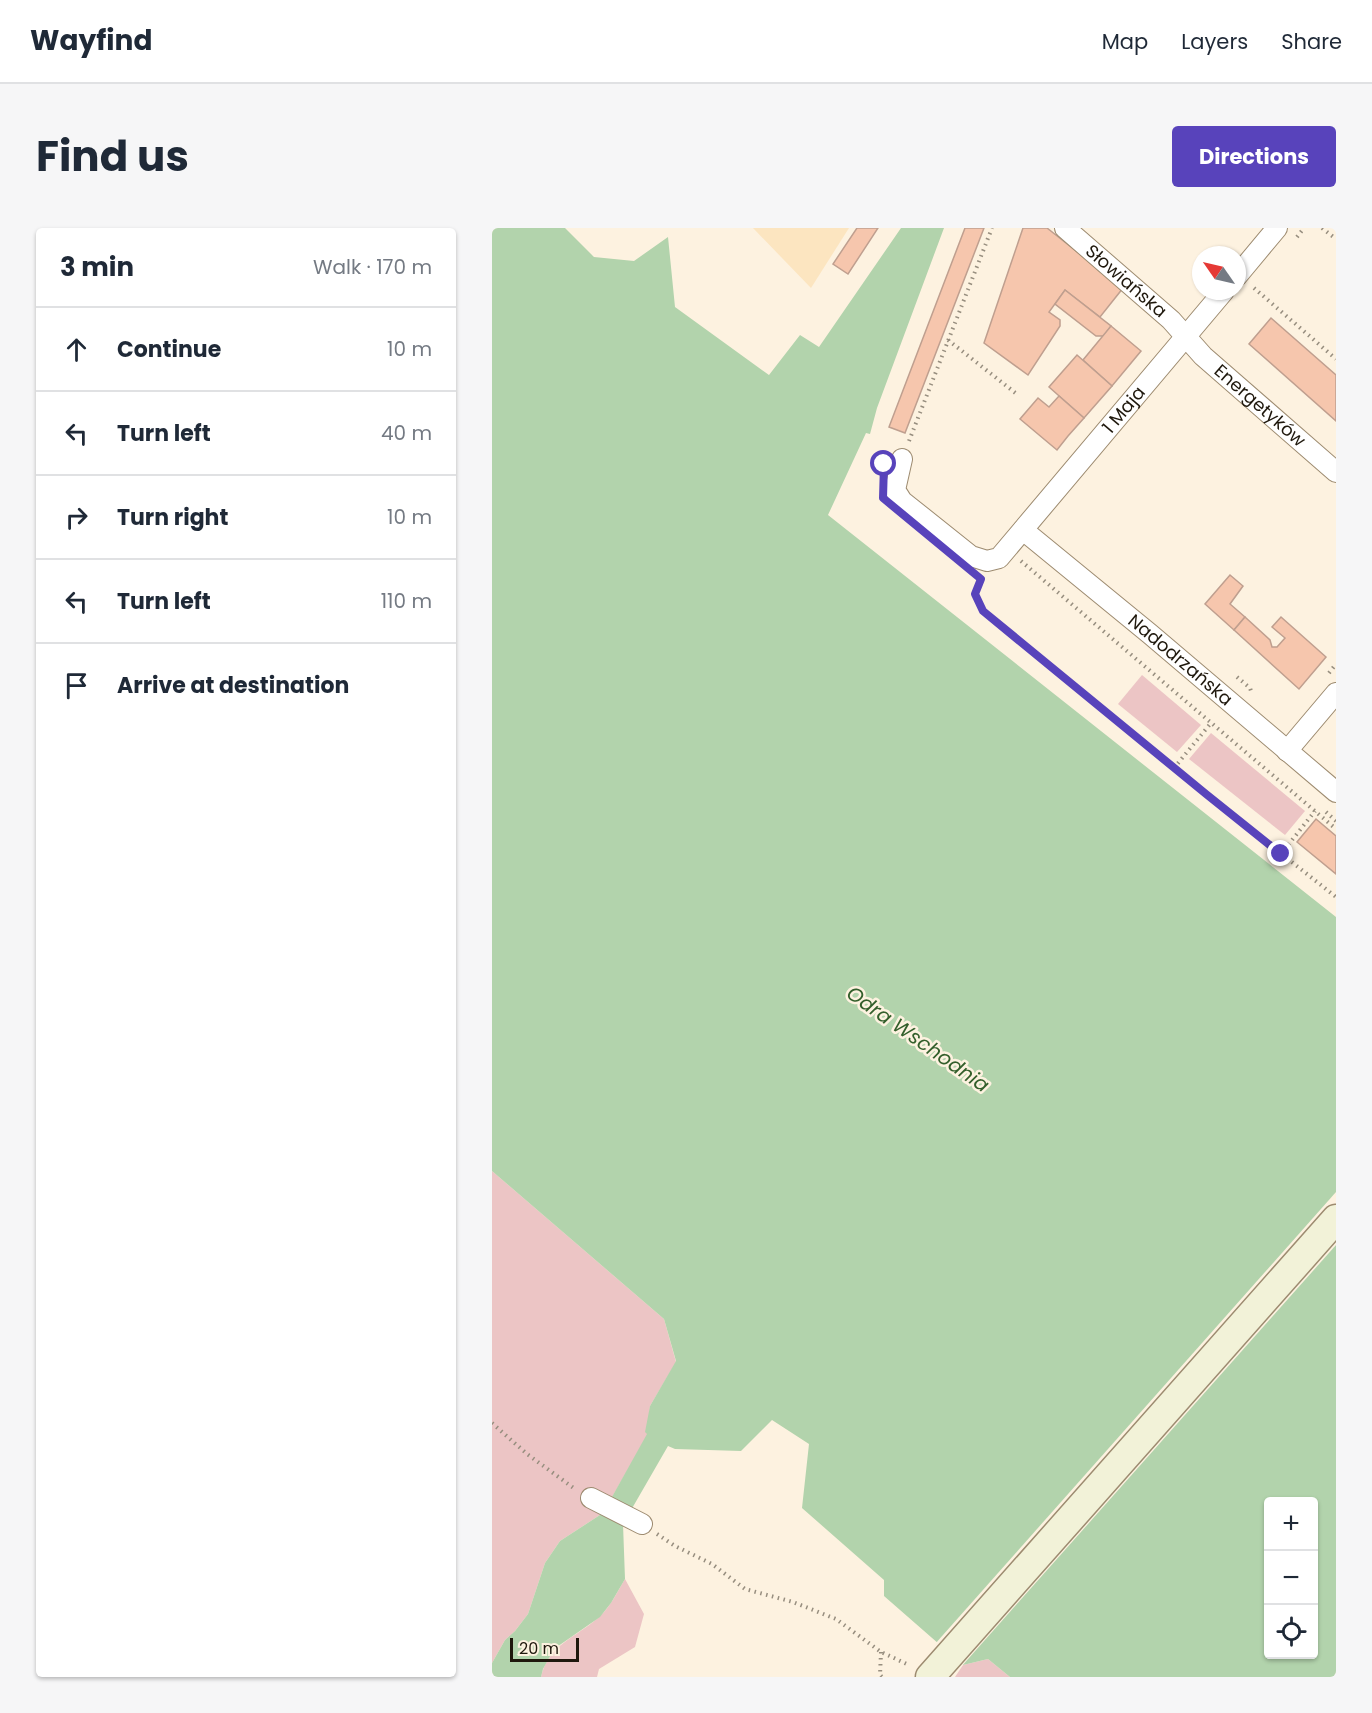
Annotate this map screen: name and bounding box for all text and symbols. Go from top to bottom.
text: Wayfind [30,21,152,60]
text: Map [1102,27,1148,56]
text: Layers [1181,27,1248,56]
text: Share [1281,27,1342,56]
button: Directions [1172,126,1336,187]
text: Find us [36,127,189,186]
street label: Słowiańska [1080,238,1173,323]
north arrow [1192,246,1246,300]
text: 3 min [60,249,134,285]
text: Walk · 170 m [313,253,432,281]
icon: ahead [60,333,93,366]
text: Continue [117,334,221,365]
text: 10 m [387,335,432,363]
street label: Energetyków [1209,358,1312,452]
street label: 1 Maja [1096,380,1151,439]
icon: left [60,417,93,450]
text: Turn left [117,418,211,449]
text: 40 m [381,419,432,447]
route start [870,450,896,476]
icon: right [60,501,93,534]
text: Turn right [117,502,228,533]
text: 10 m [387,503,432,531]
icon: left [60,585,93,618]
text: Turn left [117,586,211,617]
text: 110 m [381,587,432,615]
street label: Nadodrzańska [1123,608,1238,711]
icon: arrive [60,669,93,702]
text: Arrive at destination [117,670,349,701]
route end [1267,840,1293,866]
water label: Odra Wschodnia [841,979,995,1099]
map controls [1264,1497,1318,1659]
button: + [1264,1497,1318,1551]
button: − [1264,1551,1318,1605]
button: locate [1264,1605,1318,1659]
scale bar [510,1635,579,1662]
text: 20 m [519,1637,559,1660]

